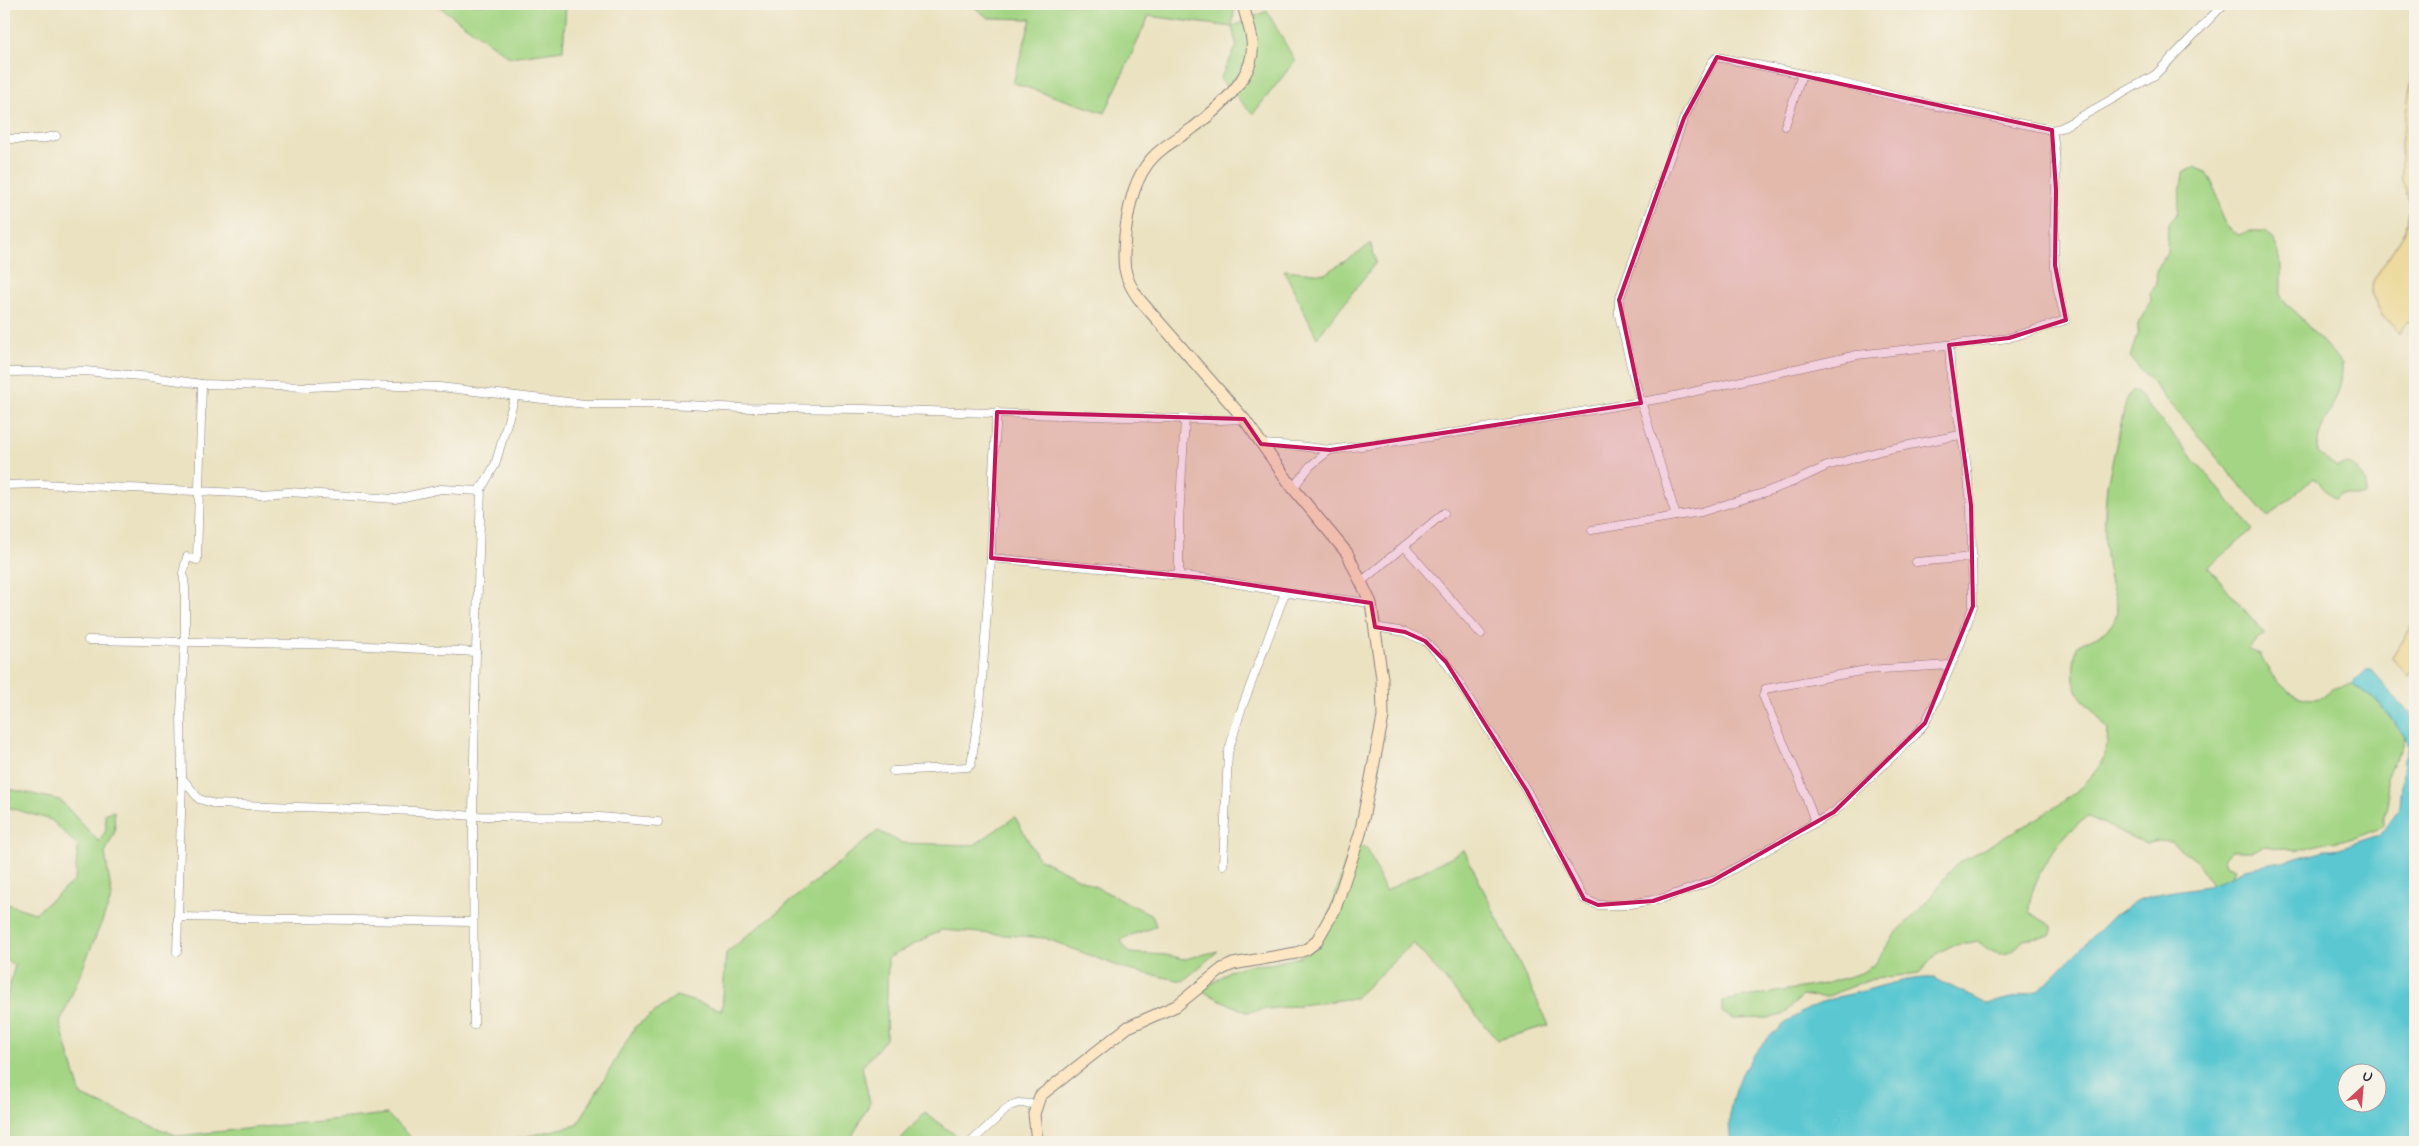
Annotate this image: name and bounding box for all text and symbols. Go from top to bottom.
north arrow [2336,1064,2386,1114]
text: U [2359,1067,2375,1087]

